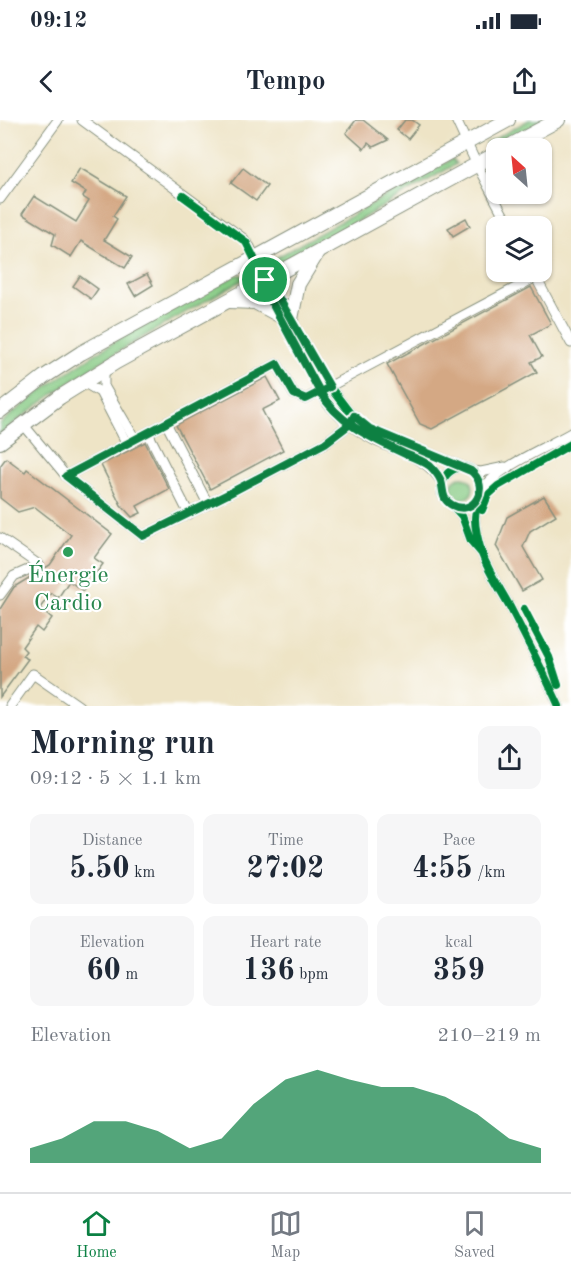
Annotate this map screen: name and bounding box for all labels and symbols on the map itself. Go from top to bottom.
north arrow [486,138,552,204]
pin [239,254,290,305]
marker: Énergie Cardio [61,545,75,559]
place label: Énergie Cardio [28,560,108,616]

